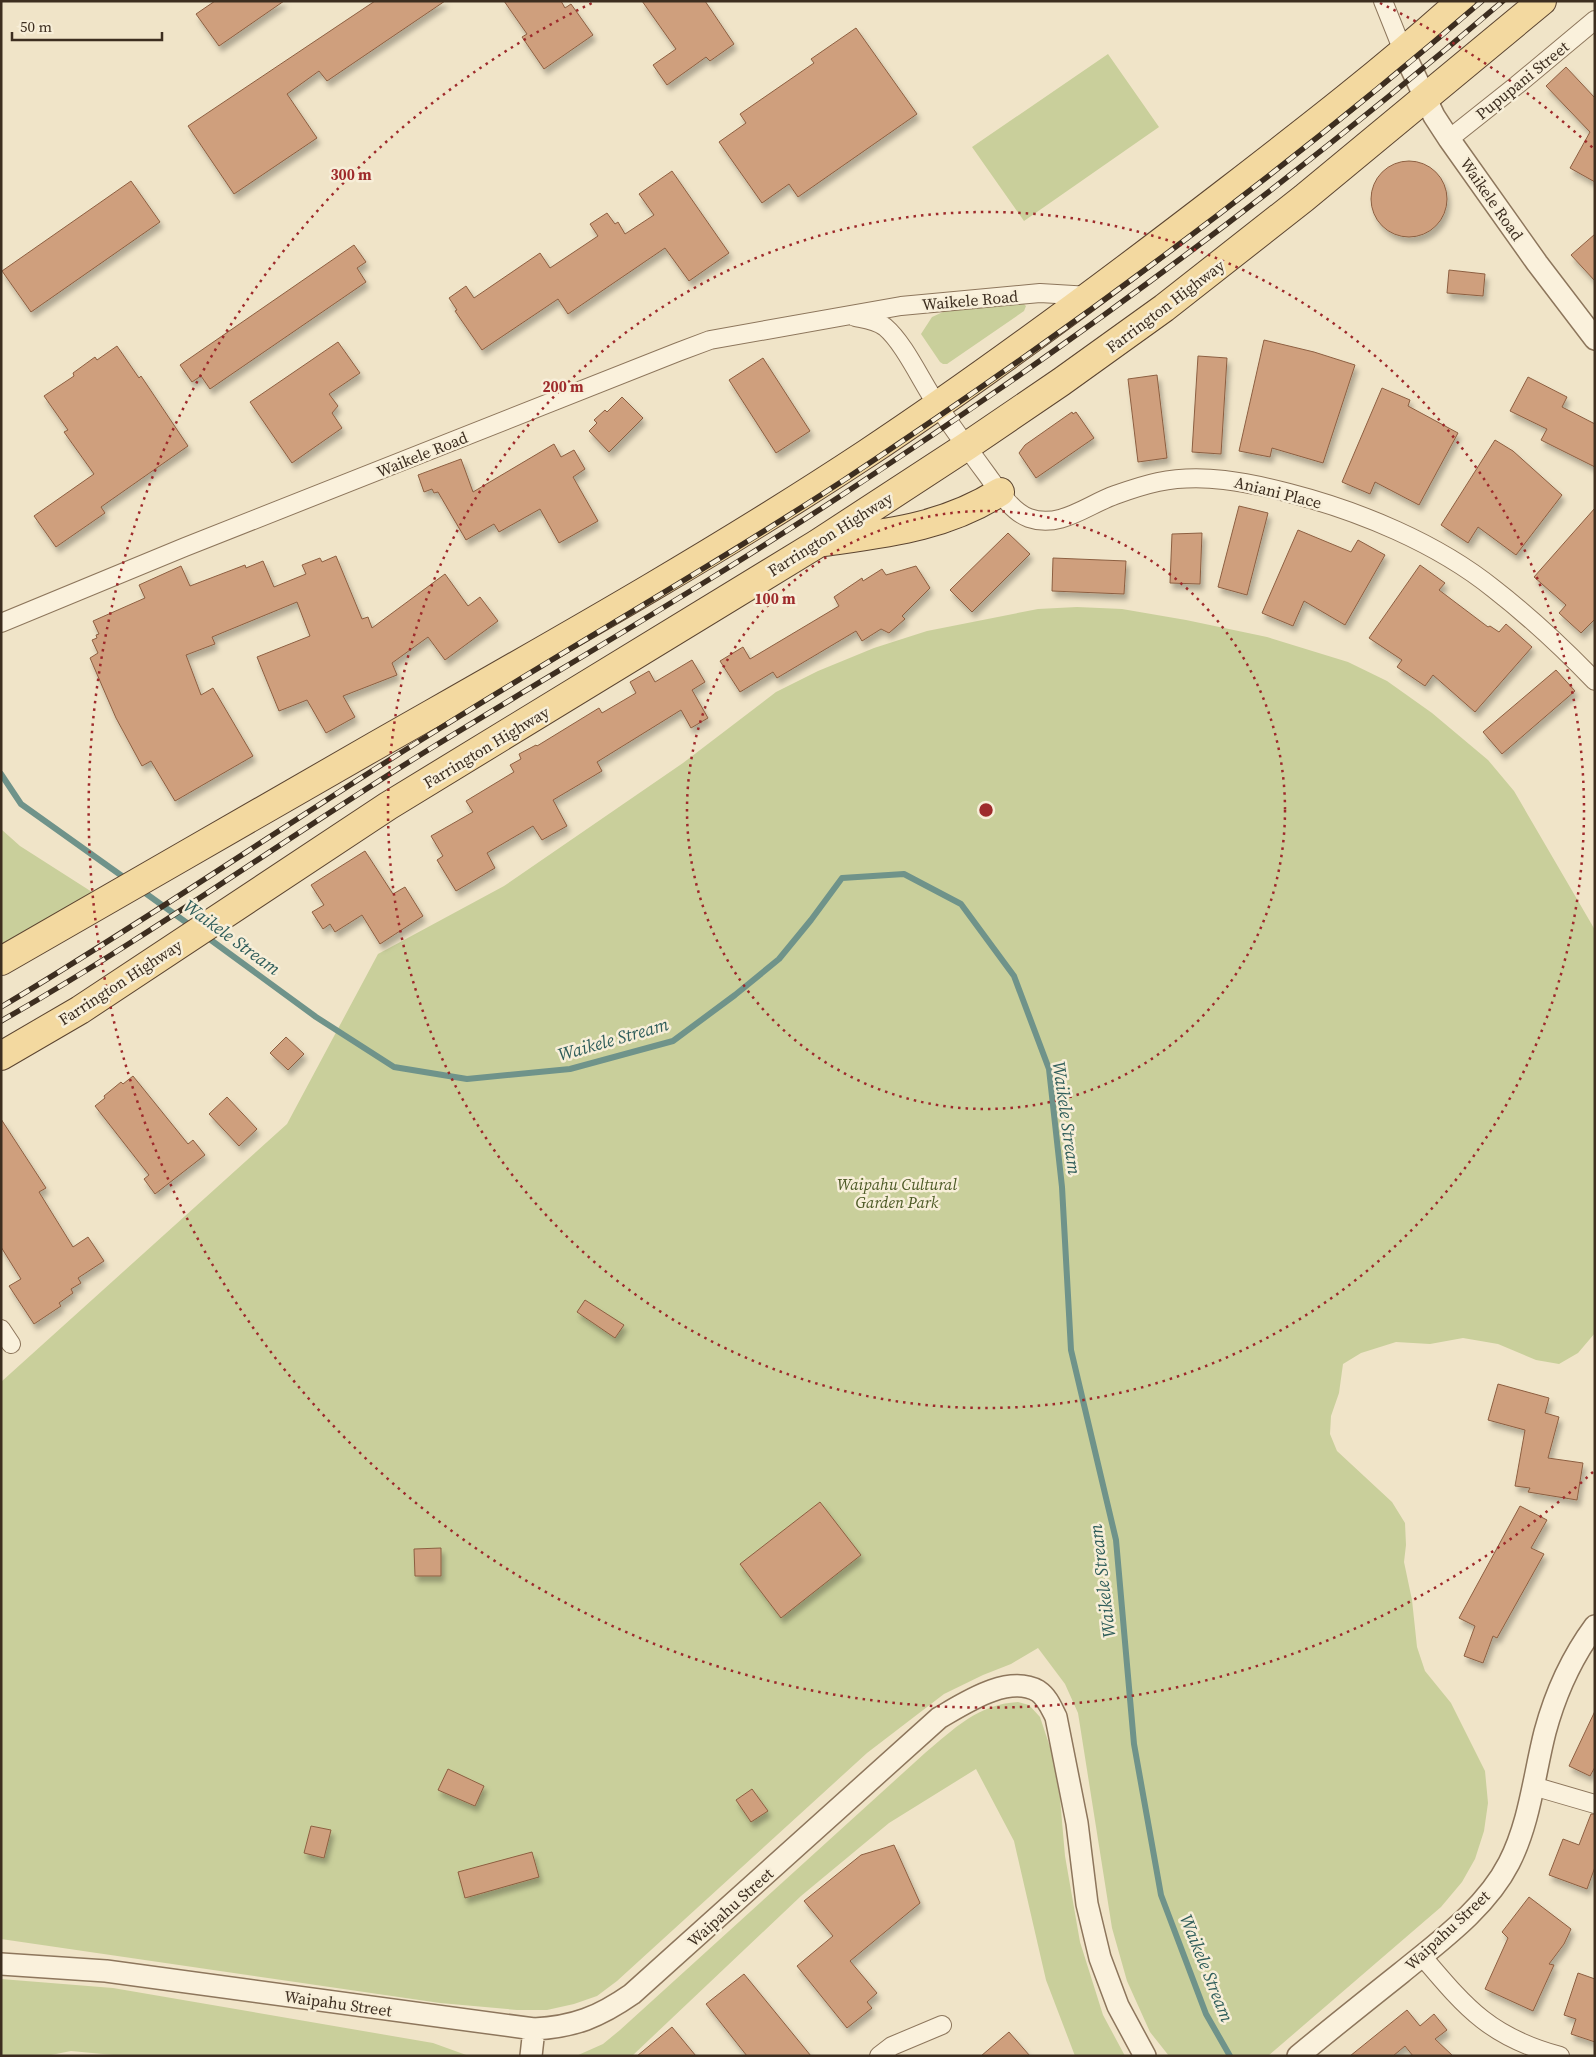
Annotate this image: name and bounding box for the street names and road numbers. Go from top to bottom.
street label: Pupupani Street [1471,35,1574,124]
street label: Waikele Road [1455,153,1529,245]
street label: Farrington Highway [1101,254,1229,358]
street label: Waikele Road [921,285,1019,315]
street label: Waikele Road [373,426,471,482]
street label: Aniani Place [1232,471,1324,513]
street label: Farrington Highway [763,486,897,581]
street label: Farrington Highway [419,700,554,793]
street label: Farrington Highway [54,933,187,1030]
street label: Waipahu Street [682,1862,778,1951]
street label: Waipahu Street [1400,1884,1495,1975]
street label: Waipahu Street [283,1985,394,2022]

